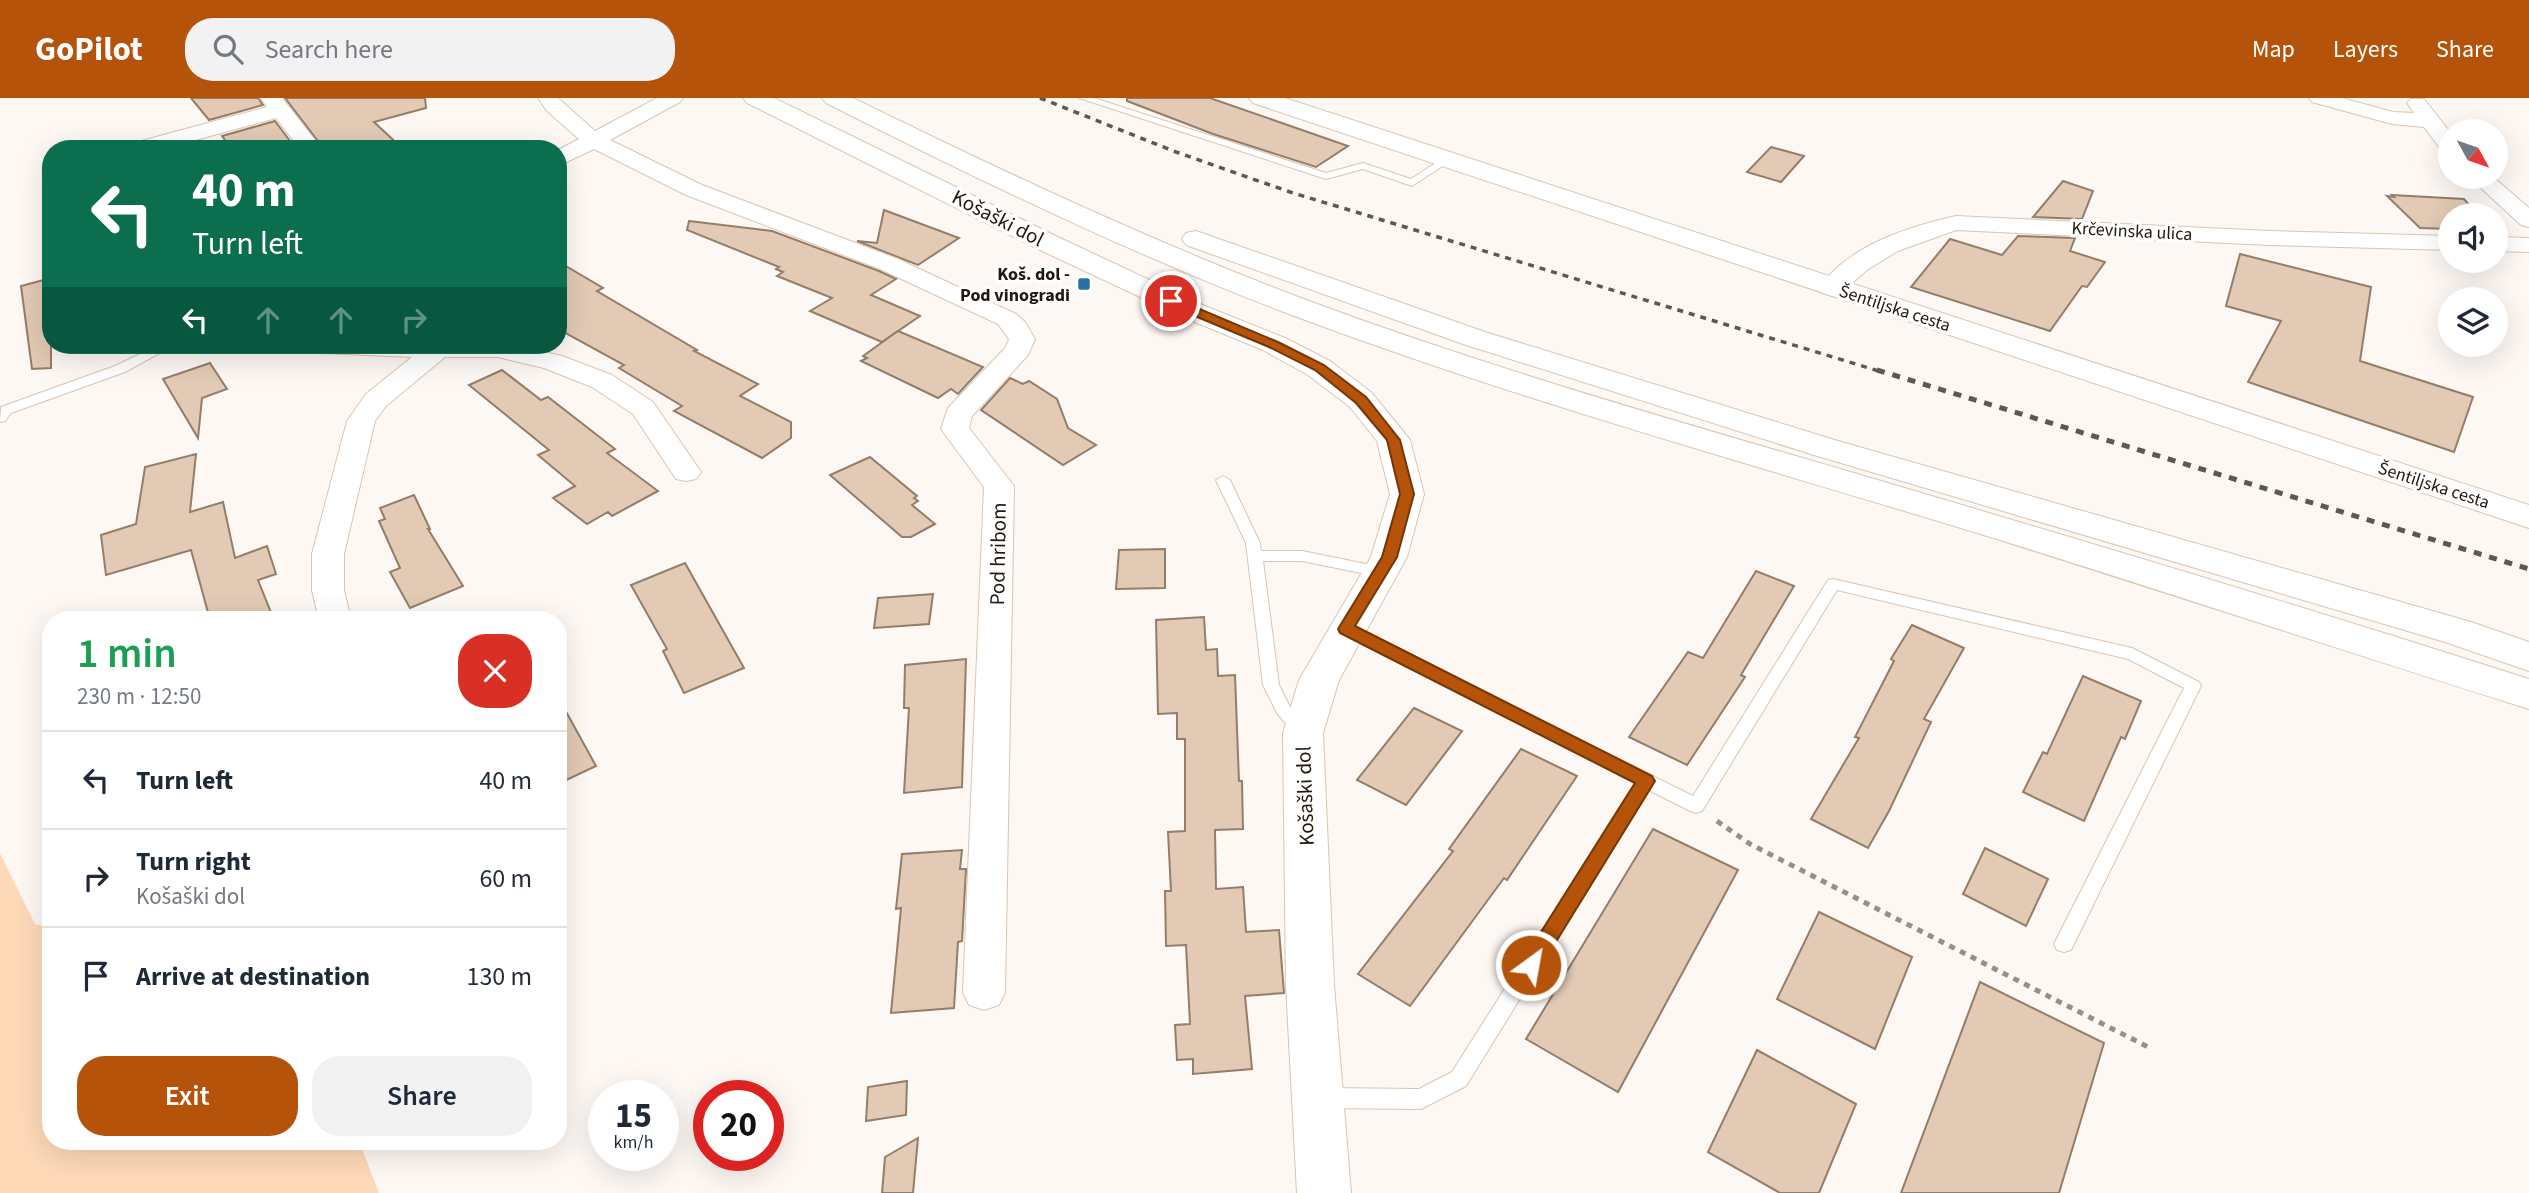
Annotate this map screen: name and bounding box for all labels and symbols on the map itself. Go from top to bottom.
north arrow [2438,119,2508,189]
street label: Košaški dol [947,182,1049,254]
street label: Krčevinska ulica [2071,216,2193,247]
place label: Koš. dol - Pod vinogradi [960,262,1070,308]
pin [1141,271,1201,331]
marker: Koš. dol - Pod vinogradi [1076,276,1092,292]
street label: Šentiljska cesta [1836,279,1954,338]
street label: Šentiljska cesta [2375,456,2493,515]
street label: Pod hribom [982,502,1014,606]
street label: Košaški dol [1288,746,1322,846]
position arrow [1494,928,1568,1002]
speed limit sign: 20 [693,1080,784,1171]

